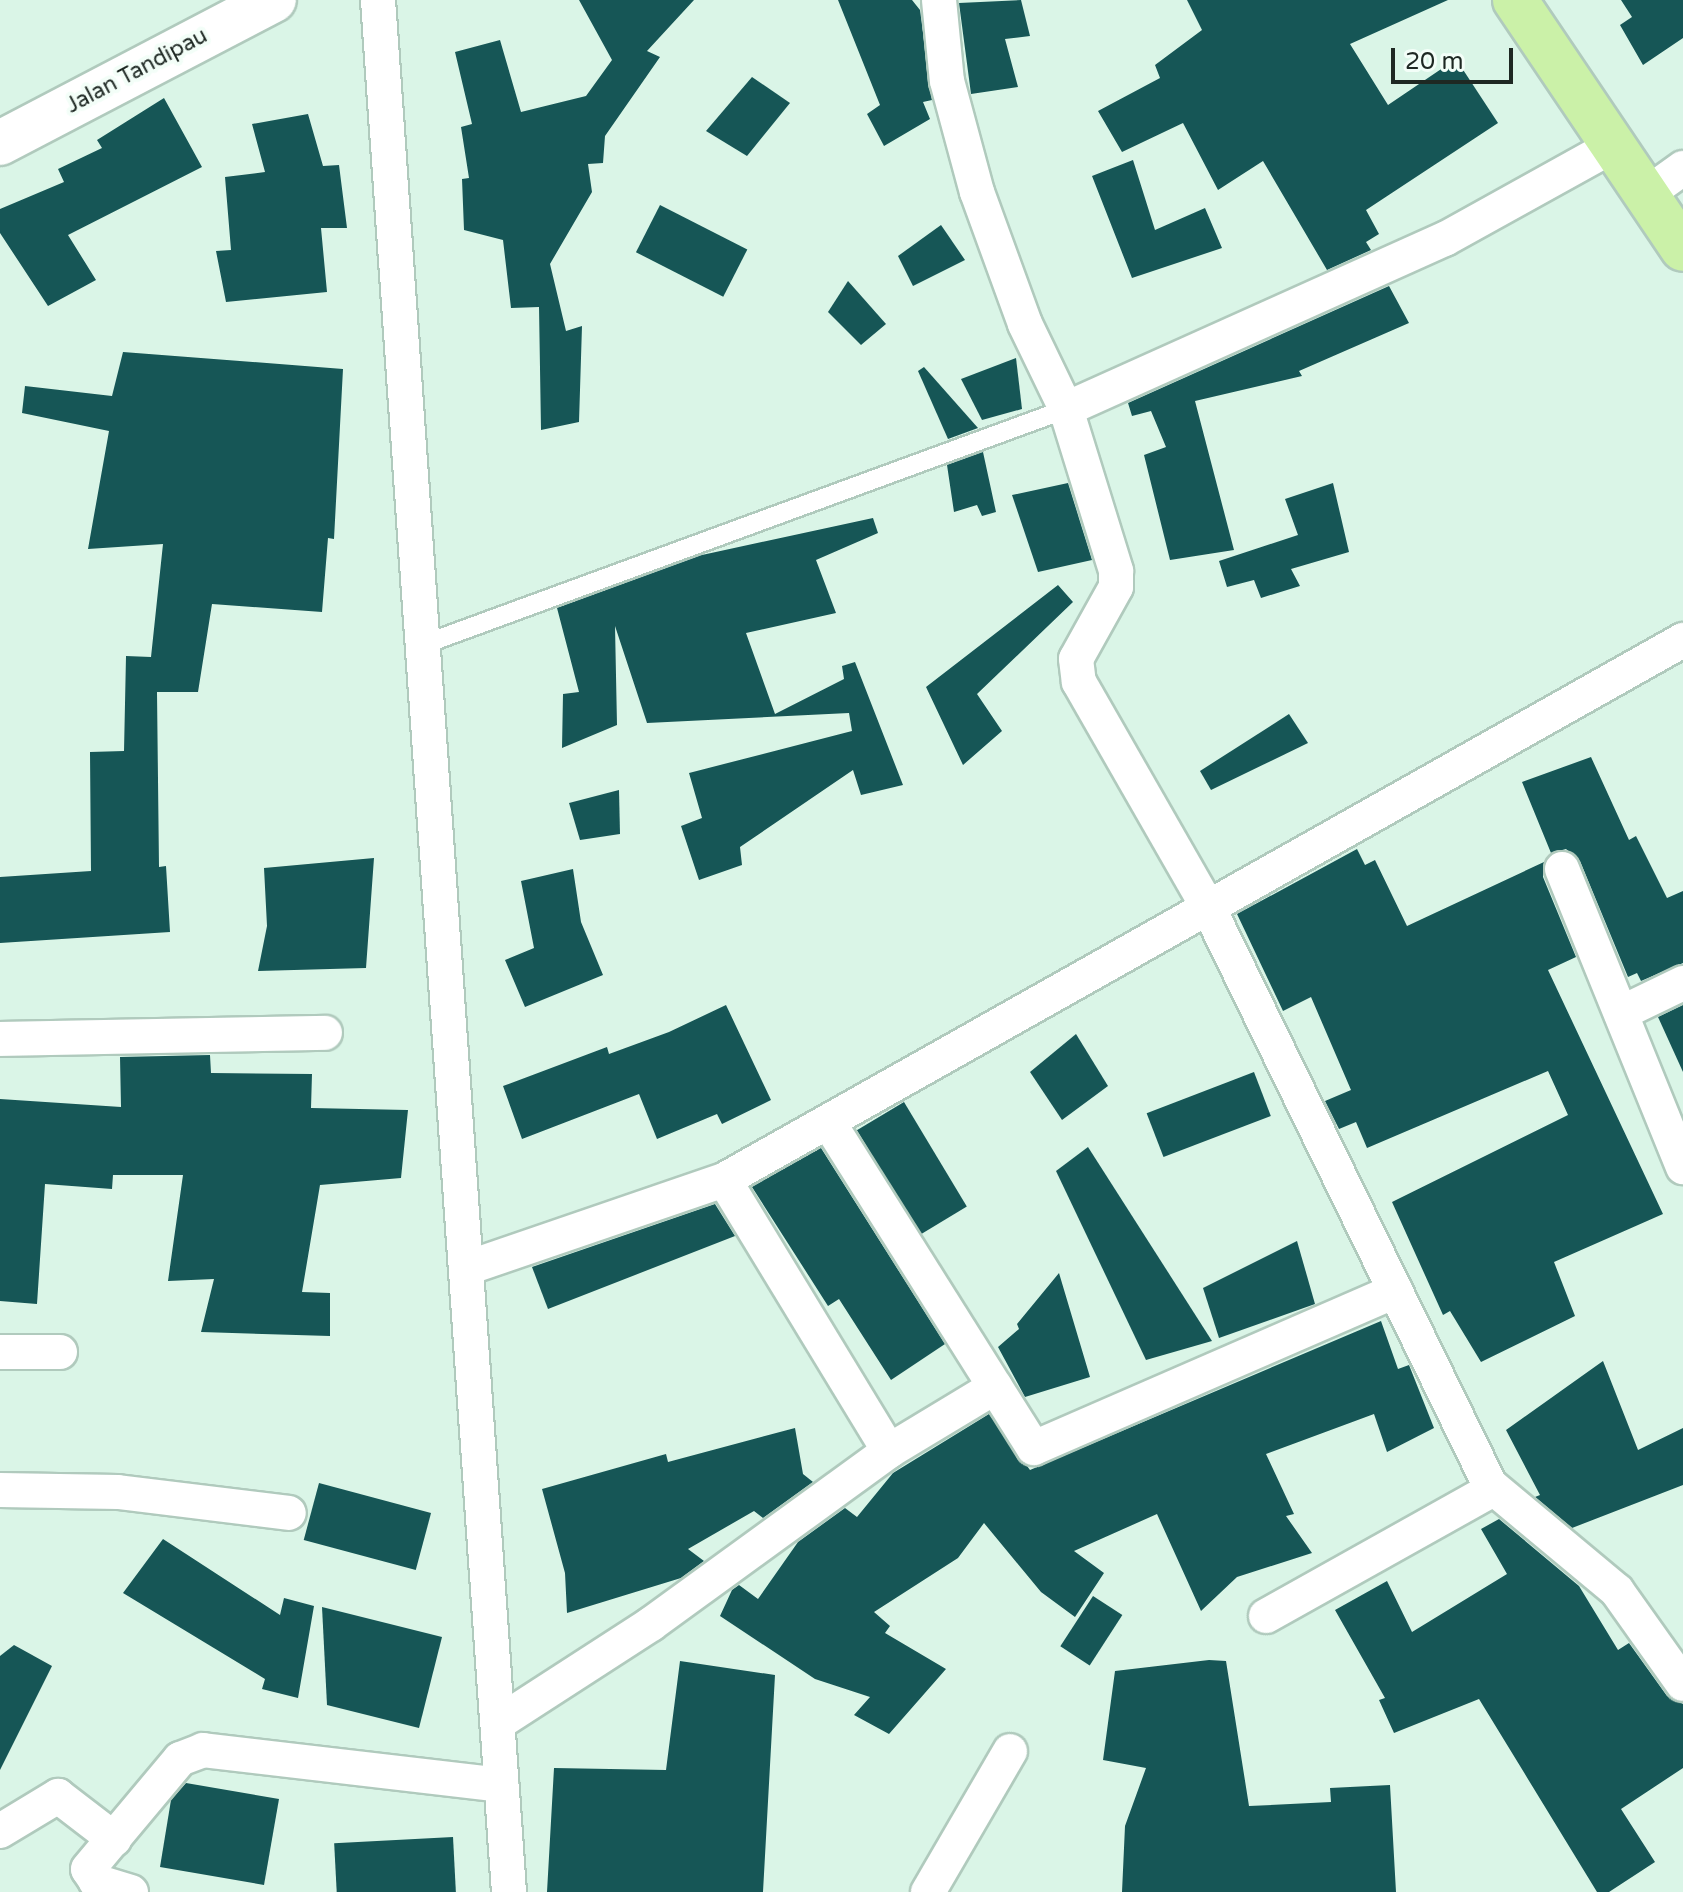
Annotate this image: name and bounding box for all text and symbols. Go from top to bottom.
street label: Jalan Tandipau [62,23,212,119]
scale bar [1395,32,1517,82]
text: 20 m [1405,47,1463,76]

